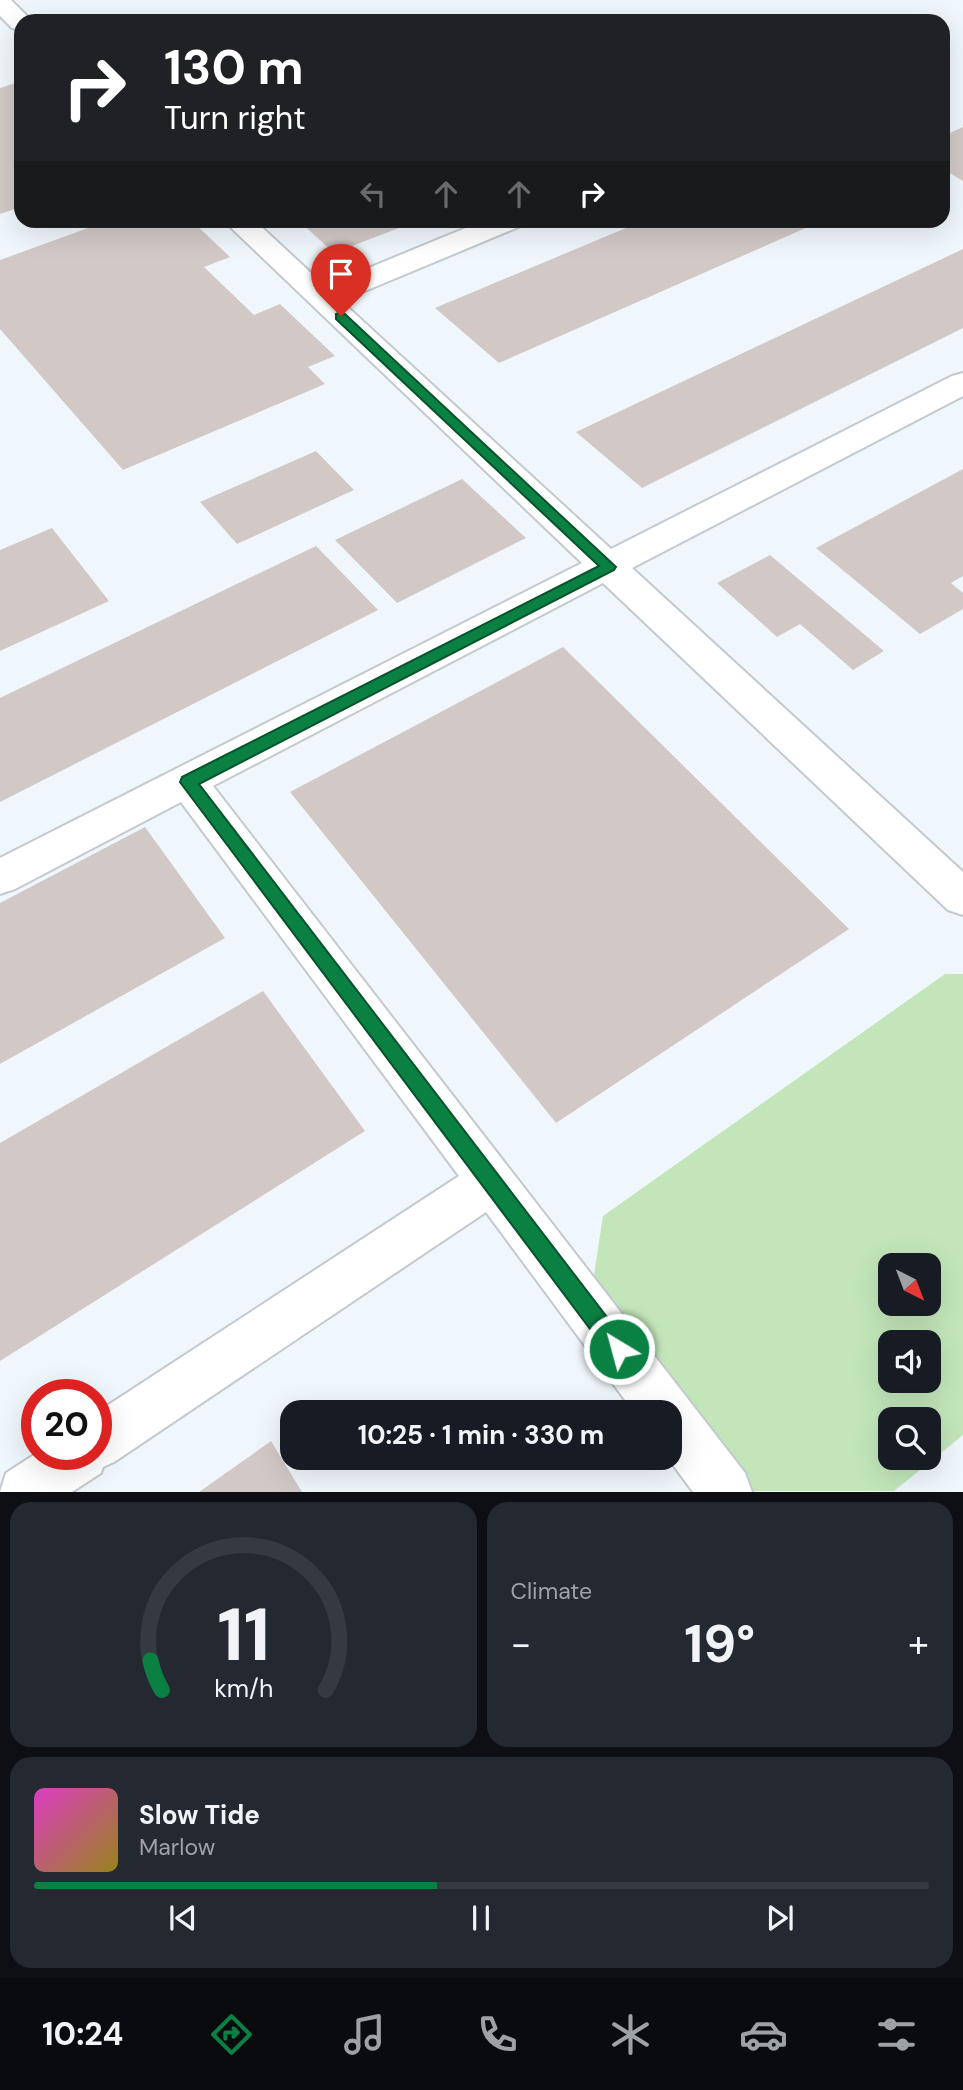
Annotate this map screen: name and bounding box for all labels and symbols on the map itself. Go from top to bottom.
pin [311,244,371,316]
north arrow [878,1253,942,1316]
position arrow [582,1312,656,1386]
speed limit sign: 20 [21,1379,112,1470]

